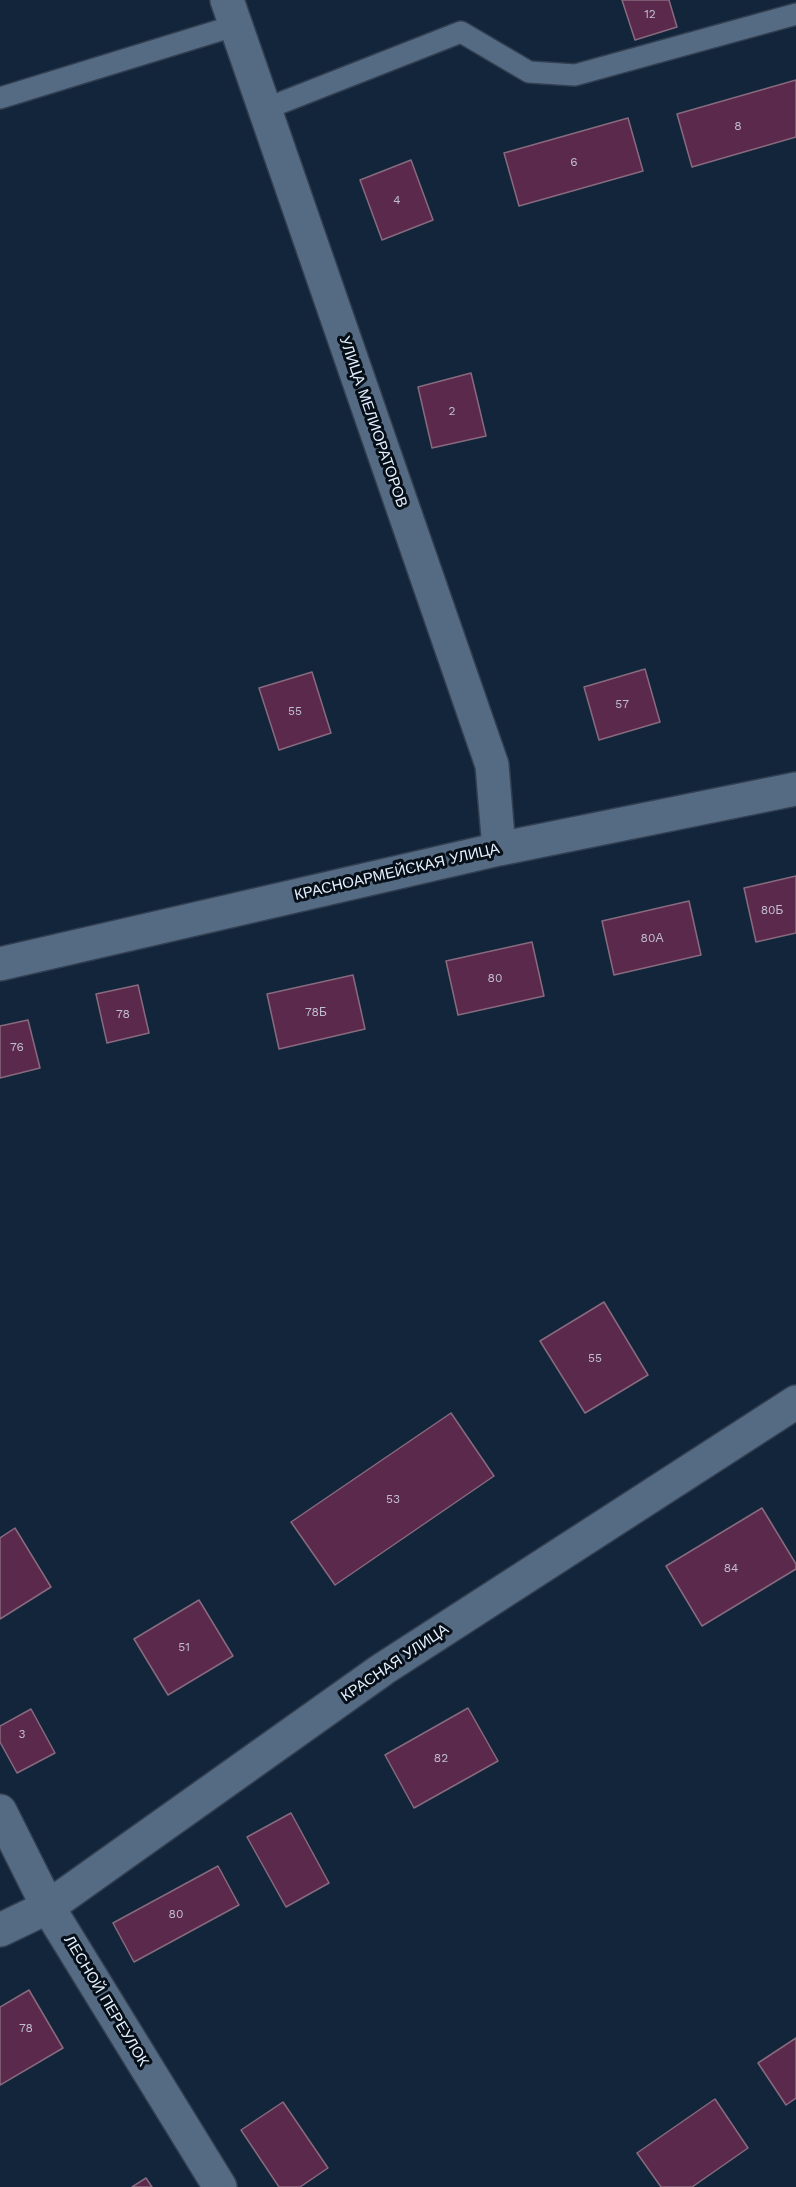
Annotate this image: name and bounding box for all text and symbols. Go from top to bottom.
house number: 12 [644,7,656,21]
house number: 8 [734,119,742,133]
house number: 6 [570,155,578,169]
house number: 4 [393,193,401,207]
street label: УЛИЦА МЕЛИОРАТОРОВ [335,334,411,510]
house number: 2 [449,404,455,418]
house number: 57 [615,697,629,711]
house number: 55 [288,704,302,718]
street label: КРАСНОАРМЕЙСКАЯ УЛИЦА [293,840,501,904]
house number: 80Б [761,903,783,917]
house number: 80А [641,931,663,945]
house number: 80 [488,971,502,985]
house number: 78Б [305,1005,327,1019]
house number: 78 [116,1007,130,1021]
house number: 76 [10,1040,24,1054]
house number: 55 [588,1351,602,1365]
house number: 53 [386,1492,400,1506]
house number: 84 [724,1561,738,1575]
street label: КРАСНАЯ УЛИЦА [338,1620,452,1706]
house number: 51 [178,1640,190,1654]
house number: 3 [19,1727,25,1741]
house number: 82 [434,1751,448,1765]
house number: 80 [169,1907,183,1921]
street label: ЛЕСНОЙ ПЕРЕУЛОК [60,1932,152,2070]
house number: 78 [19,2021,33,2035]

